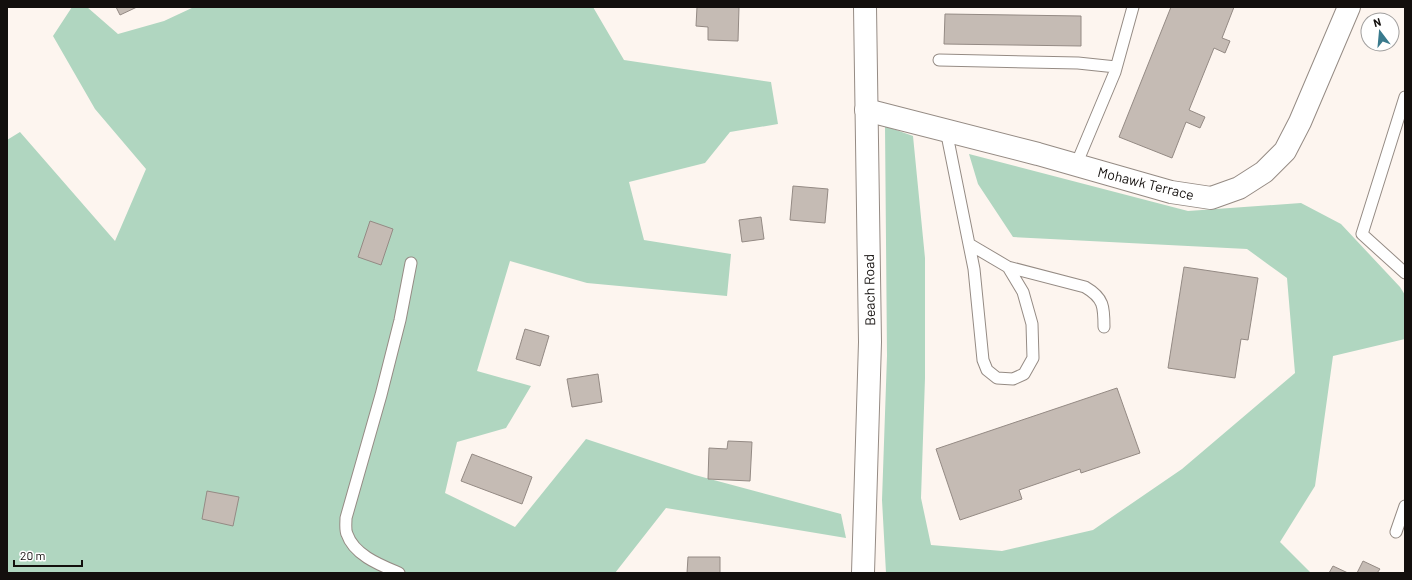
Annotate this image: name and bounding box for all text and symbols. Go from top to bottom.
north arrow [1360,12,1400,52]
text: N [1372,15,1382,29]
street label: Mohawk Terrace [1096,163,1196,203]
street label: Beach Road [860,254,878,326]
scale bar [14,542,82,568]
text: 20 m [20,548,46,562]

